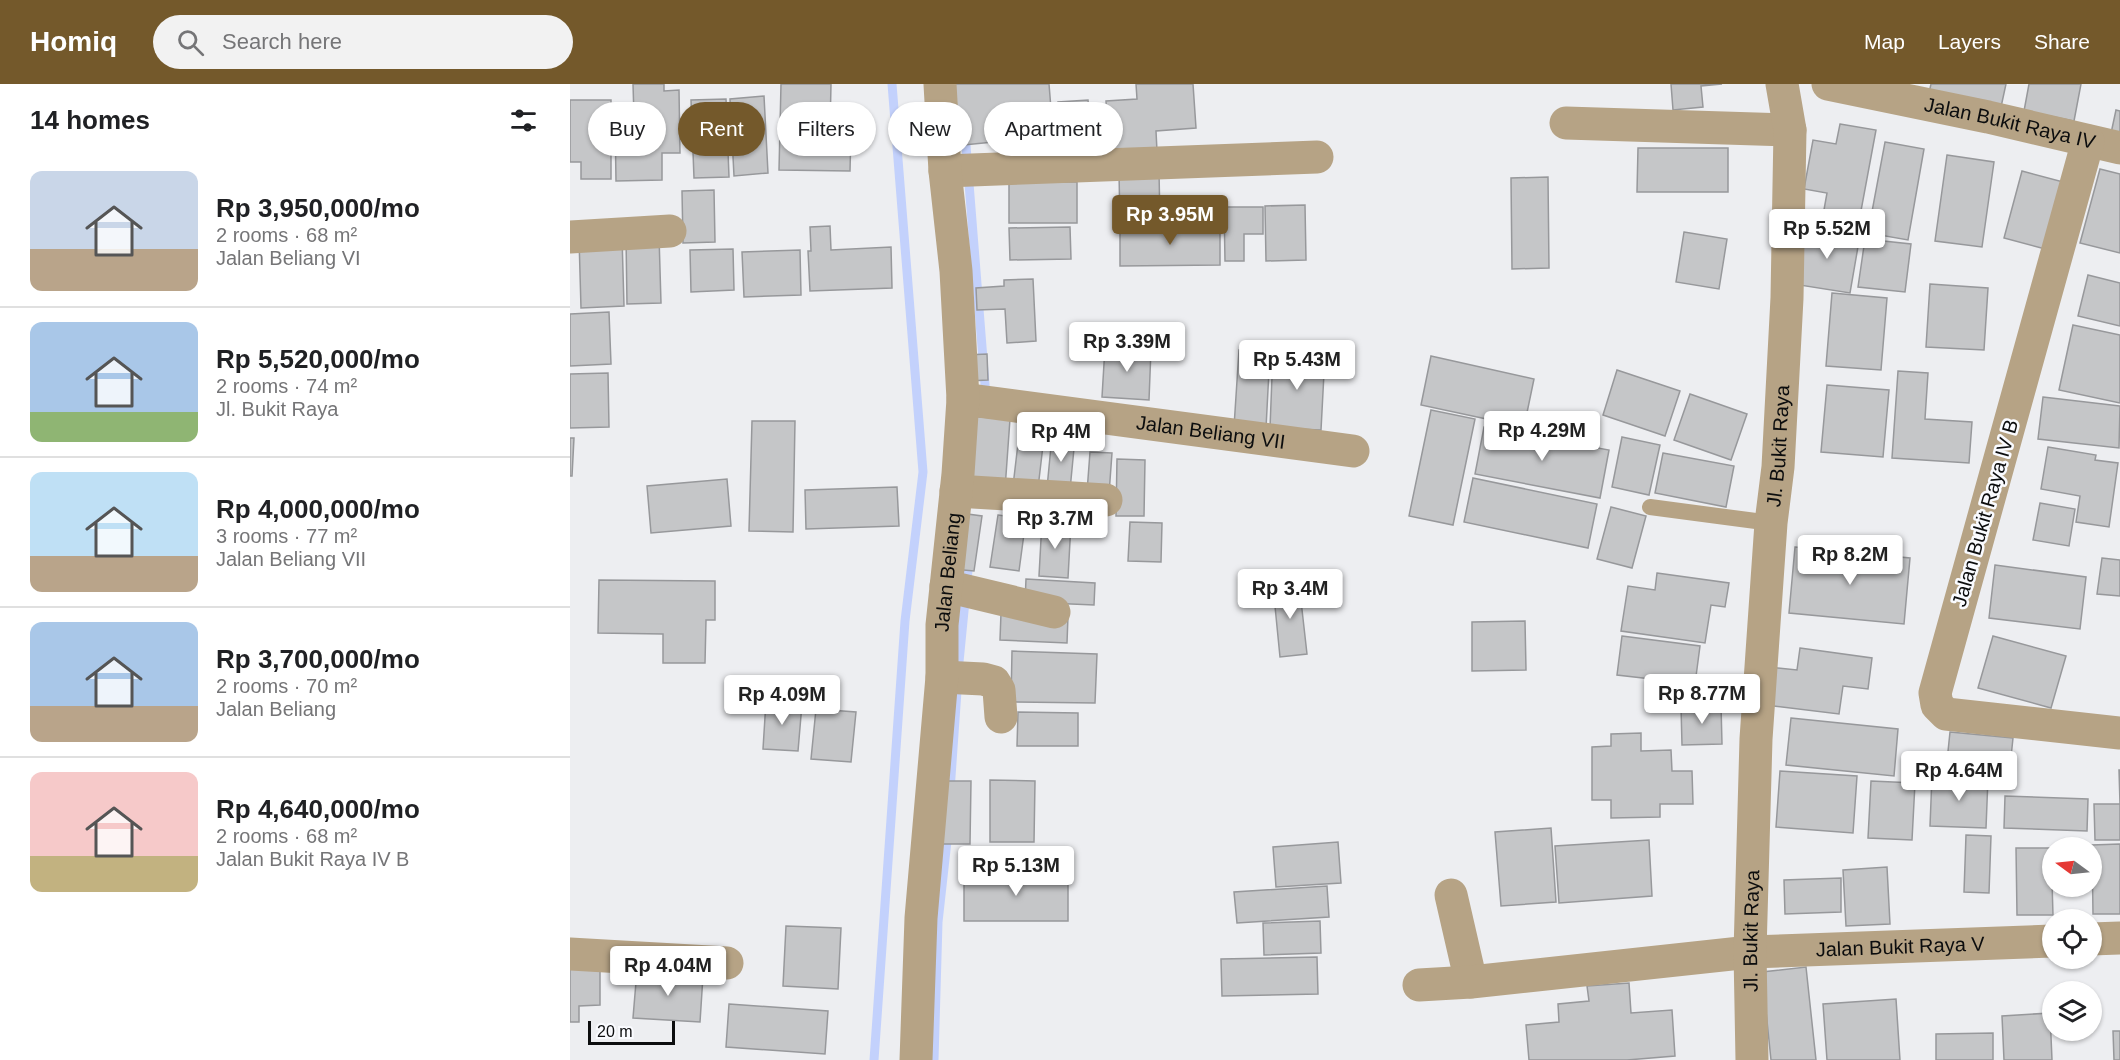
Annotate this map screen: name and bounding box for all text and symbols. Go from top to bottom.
search box [153,15,573,69]
text: Homiq [30,26,117,57]
icon: search [174,26,207,59]
text: Search here [222,29,342,54]
text: Map [1864,30,1905,53]
text: Layers [1938,30,2001,53]
text: Share [2034,30,2090,53]
street label: Jalan Bukit Raya IV [1922,93,2098,153]
chip: Buy [588,102,666,156]
chip: Rent [678,102,765,156]
chip: Filters [777,102,876,156]
chip: New [888,102,972,156]
chip: Apartment [984,102,1123,156]
icon: filters [507,104,540,137]
text: 14 homes [30,105,150,135]
text: Rp 3,950,000/mo [216,193,420,223]
icon: home [78,195,150,267]
pin: Rp 3.95M [1108,195,1232,246]
text: Rp 3.95M [1126,203,1214,225]
pin: Rp 5.52M [1765,209,1889,260]
text: Rp 5.52M [1783,217,1871,239]
text: 2 rooms · 68 m² [216,224,357,246]
text: Jalan Beliang VI [216,247,361,269]
pin: Rp 3.39M [1065,322,1189,373]
text: Rp 3.39M [1083,330,1171,352]
pin: Rp 5.43M [1235,340,1359,391]
text: Rp 5,520,000/mo [216,344,420,374]
icon: home [78,346,150,418]
text: Rp 5.43M [1253,348,1341,370]
text: 2 rooms · 74 m² [216,375,357,397]
street label: Jl. Bukit Raya [1762,384,1793,508]
text: Jl. Bukit Raya [216,398,338,420]
street label: Jalan Beliang VII [1135,411,1287,453]
pin: Rp 4.29M [1480,411,1604,462]
pin: Rp 4M [1019,412,1103,463]
street label: Jalan Bukit Raya IV B [1948,417,2022,609]
text: Rp 4.29M [1498,419,1586,441]
text: Rp 4M [1031,420,1091,442]
text: Rp 4,000,000/mo [216,494,420,524]
icon: home [78,496,150,568]
pin: Rp 3.7M [1000,499,1110,550]
text: Rp 3.7M [1017,507,1093,529]
street label: Jalan Beliang [931,511,965,632]
text: 3 rooms · 77 m² [216,525,357,547]
pin: Rp 8.2M [1795,535,1905,586]
text: Rp 8.2M [1812,543,1888,565]
text: Jalan Beliang VII [216,548,366,570]
pin: Rp 3.4M [1235,569,1345,620]
text: Rp 3.4M [1252,577,1328,599]
text: Rp 3,700,000/mo [216,644,420,674]
icon: home [78,646,150,718]
pin: Rp 8.77M [1640,674,1764,725]
text: 2 rooms · 70 m² [216,675,357,697]
pin: Rp 4.09M [720,675,844,726]
text: Rp 8.77M [1658,682,1746,704]
text: Rp 4.09M [738,683,826,705]
text: Jalan Beliang [216,698,336,720]
pin: Rp 4.64M [1897,751,2021,802]
text: Rp 4.64M [1915,759,2003,781]
text: Rp 4,640,000/mo [216,794,420,824]
icon: home [78,796,150,868]
text: 2 rooms · 68 m² [216,825,357,847]
north arrow [2042,837,2102,897]
map controls [2042,837,2102,1041]
pin: Rp 5.13M [954,846,1078,897]
text: Jalan Bukit Raya IV B [216,848,409,870]
text: Rp 5.13M [972,854,1060,876]
street label: Jl. Bukit Raya [1739,869,1763,992]
button: locate [2042,909,2102,969]
street label: Jalan Bukit Raya V [1815,932,1986,961]
pin: Rp 4.04M [606,946,730,997]
text: Rp 4.04M [624,954,712,976]
button: layers [2042,981,2102,1041]
scale bar [588,1018,675,1046]
text: 20 m [597,1023,633,1040]

